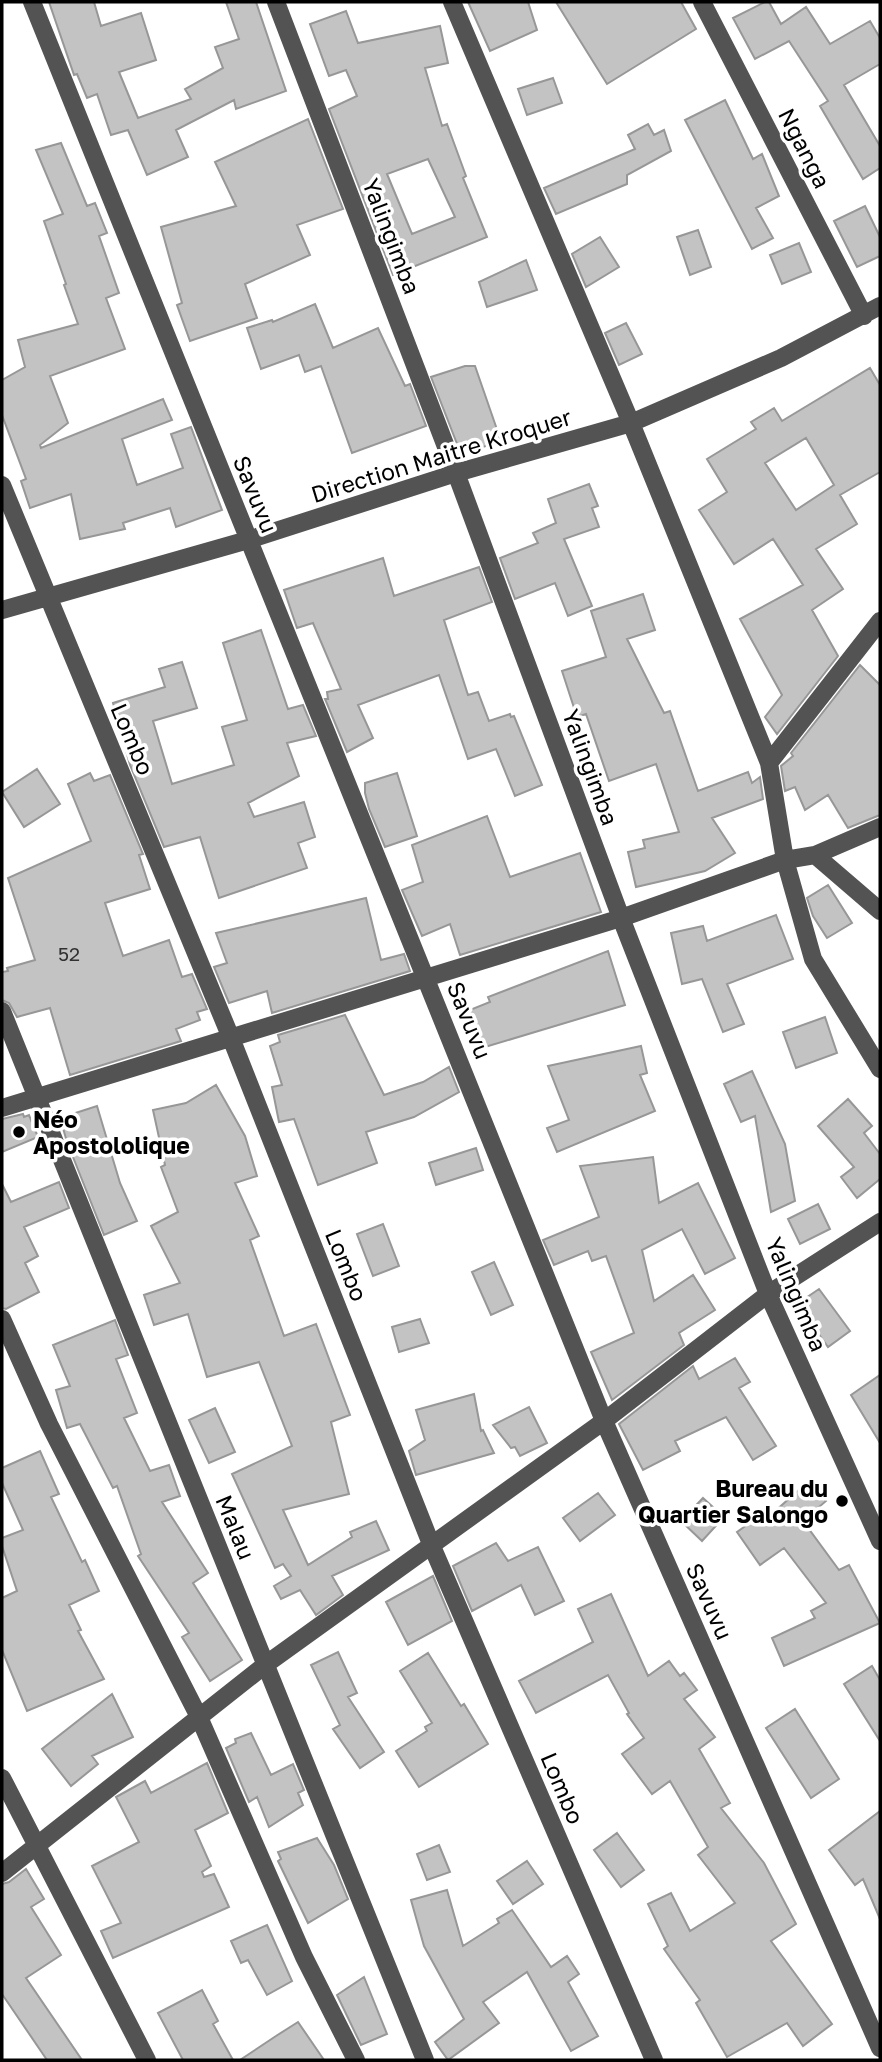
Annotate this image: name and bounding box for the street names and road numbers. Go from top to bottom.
street label: Nganga [773,103,837,193]
street label: Yalingimba [357,174,427,298]
street label: Direction Maitre Kroquer [307,402,575,508]
street label: Savuvu [228,451,284,537]
street label: Lombo [105,699,161,779]
street label: Yalingimba [557,705,625,829]
street label: Savuvu [442,977,498,1063]
street label: Lombo [320,1225,374,1305]
street label: Yalingimba [760,1233,834,1355]
street label: Malau [210,1491,262,1563]
street label: Savuvu [681,1558,739,1644]
street label: Lombo [535,1748,591,1828]

